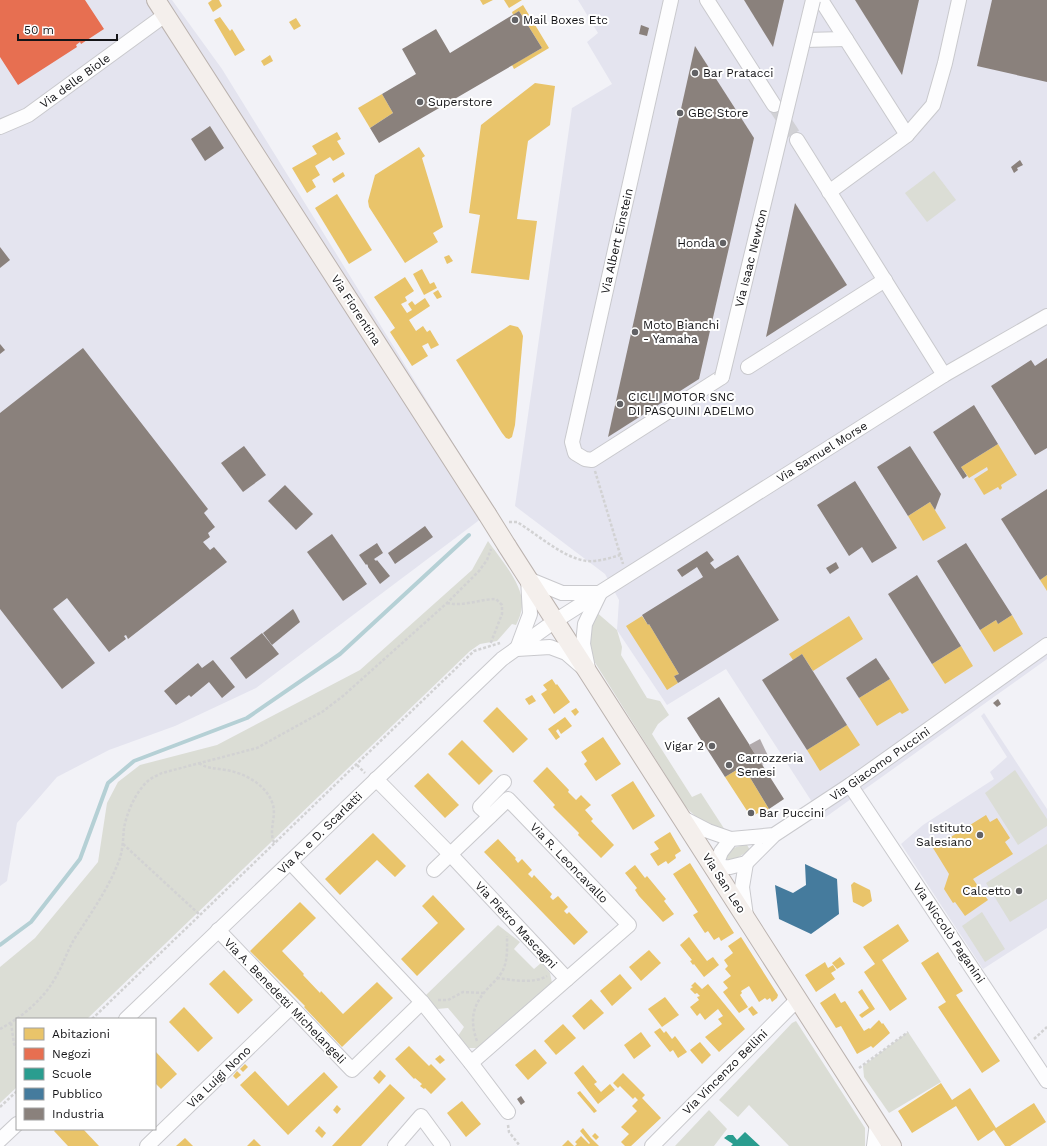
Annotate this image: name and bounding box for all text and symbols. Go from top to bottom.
place label: Mail Boxes Etc [523,13,608,27]
marker: Mail Boxes Etc [510,15,520,25]
scale bar [18,16,117,42]
text: 50 m [24,23,54,37]
street label: Via delle Biole [37,51,113,111]
place label: Bar Pratacci [703,66,773,80]
marker: Bar Pratacci [690,68,700,78]
place label: Superstore [428,95,492,109]
marker: Superstore [415,97,425,107]
place label: GBC Store [688,106,748,120]
marker: GBC Store [675,108,685,118]
street label: Via Albert Einstein [598,187,636,295]
street label: Via Isaac Newton [732,207,770,309]
place label: Honda [677,236,715,250]
marker: Honda [718,238,728,248]
street label: Via Fiorentina [328,272,384,348]
place label: Moto Bianchi - Yamaha [643,318,719,346]
marker: Moto Bianchi - Yamaha [630,327,640,337]
place label: CICLI MOTOR SNC DI PASQUINI ADELMO [628,390,754,418]
marker: CICLI MOTOR SNC DI PASQUINI ADELMO [615,399,625,409]
street label: Via Samuel Morse [774,418,870,486]
street label: Via Giacomo Puccini [827,724,933,804]
place label: Vigar 2 [664,739,704,753]
marker: Vigar 2 [707,741,717,751]
place label: Carrozzeria Senesi [737,751,803,779]
marker: Carrozzeria Senesi [724,760,734,770]
street label: Via A. e D. Scarlatti [275,789,365,877]
place label: Bar Puccini [759,806,824,820]
marker: Bar Puccini [746,808,756,818]
street label: Via R. Leoncavallo [527,820,611,906]
place label: Istituto Salesiano [916,821,972,849]
marker: Istituto Salesiano [975,830,985,840]
street label: Via San Leo [699,850,749,916]
street label: Via Pietro Mascagni [472,879,560,971]
street label: Via Niccolò Paganini [910,880,988,986]
place label: Calcetto [962,884,1011,898]
marker: Calcetto [1014,886,1024,896]
street label: Via A. Benedetti Michelangeli [221,935,349,1067]
legend [16,1018,156,1130]
text: Abitazioni [52,1027,110,1041]
street label: Via Vincenzo Bellini [680,1027,770,1117]
street label: Via Luigi Nono [184,1043,254,1111]
text: Negozi [52,1047,91,1061]
text: Scuole [52,1067,92,1081]
text: Pubblico [52,1087,103,1101]
text: Industria [52,1107,104,1121]

